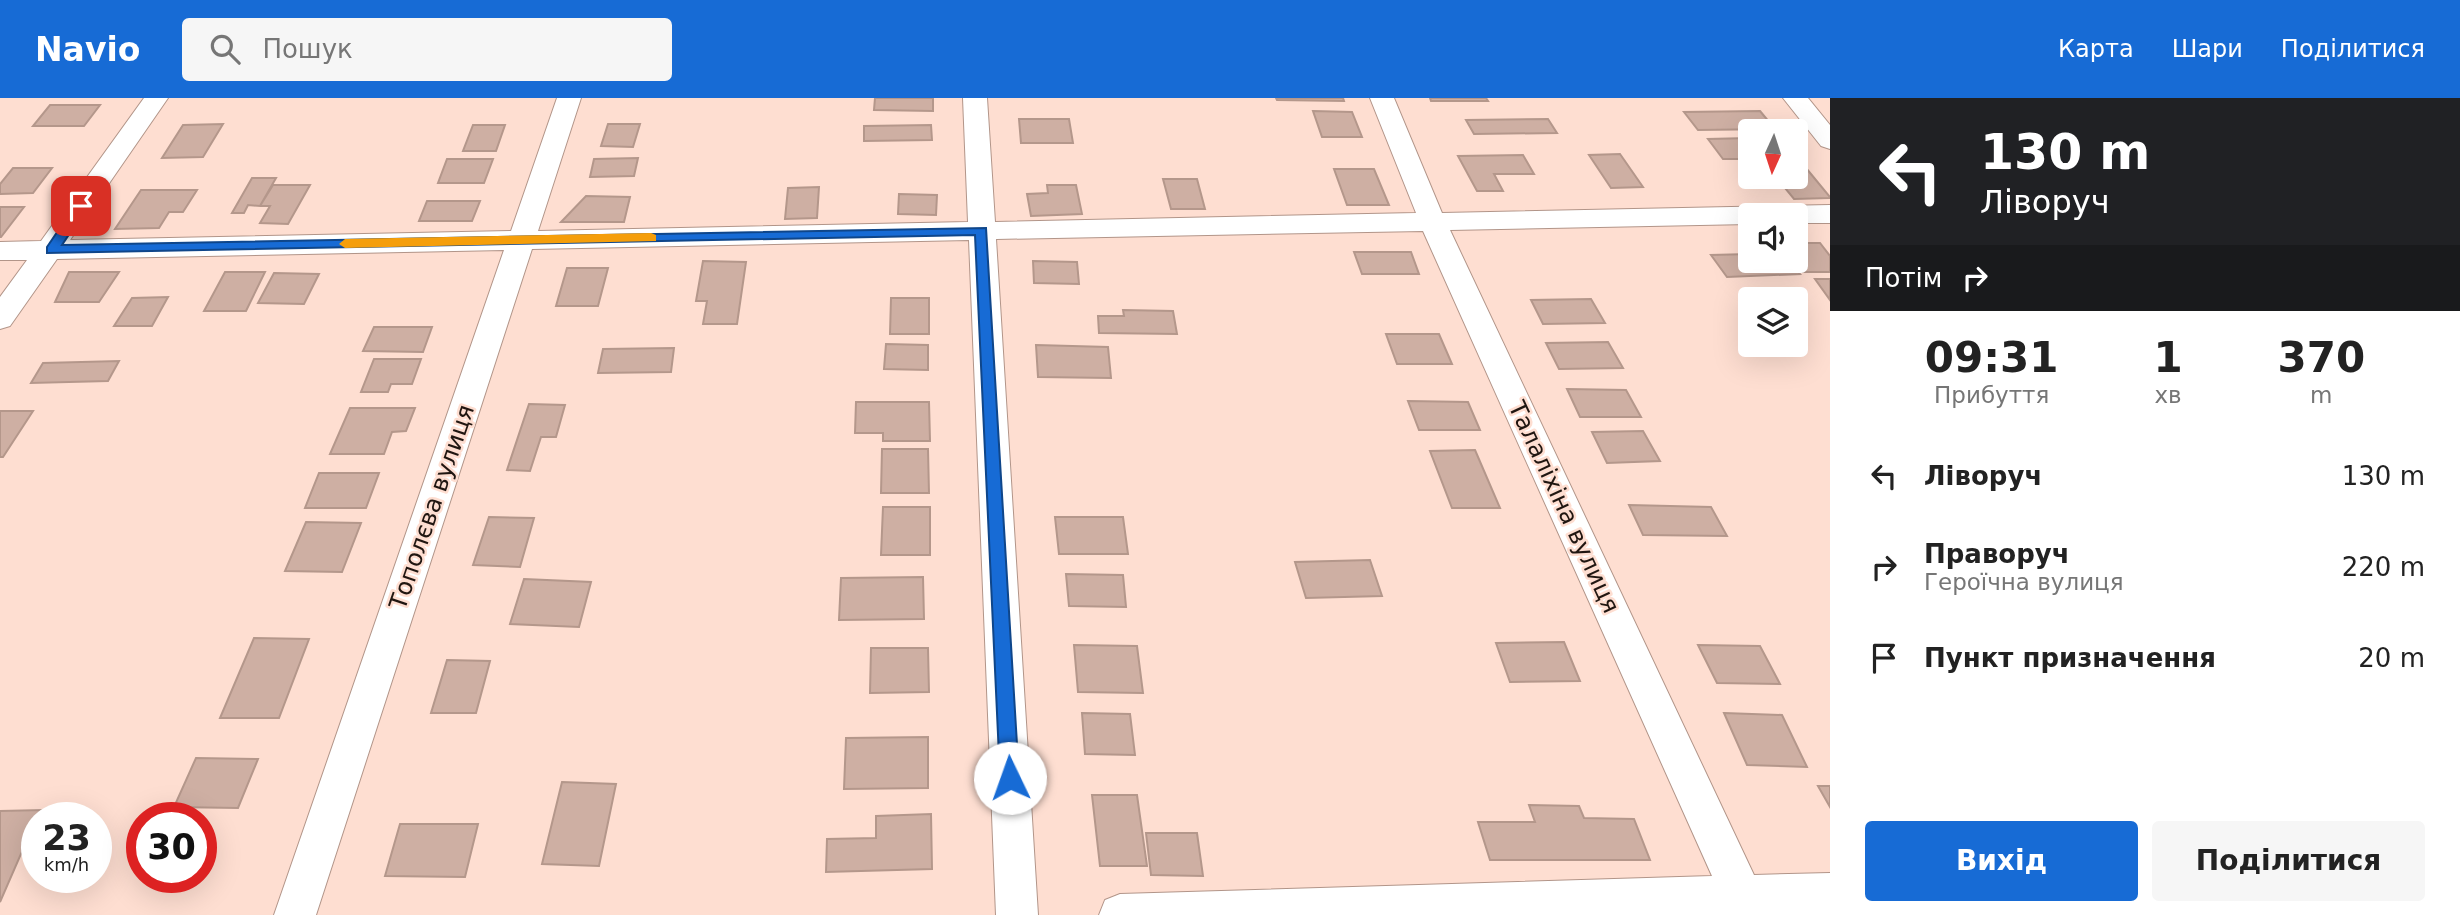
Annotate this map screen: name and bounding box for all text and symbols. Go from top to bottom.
search box [182,18,672,81]
text: Navio [35,30,140,69]
icon: search [206,30,244,68]
text: Пошук [262,34,353,64]
text: Карта [2058,35,2134,63]
text: Шари [2172,35,2243,63]
text: Поділитися [2281,35,2425,63]
north arrow [1738,119,1808,189]
map controls [1738,119,1808,357]
text: 130 m [1980,124,2150,181]
icon: left [1865,126,1956,217]
pin [51,176,111,236]
text: Ліворуч [1980,183,2110,221]
icon: arrive [62,187,100,225]
button: sound [1738,203,1808,273]
icon: right [1956,259,1994,297]
text: Потім [1865,263,1942,293]
button: layers [1738,287,1808,357]
text: 09:31 [1925,333,2059,382]
text: 1 [2153,333,2183,382]
text: 370 [2277,333,2365,382]
text: Прибуття [1934,382,2049,408]
text: хв [2154,382,2182,408]
text: m [2310,382,2333,408]
street label: Талаліхіна вулиця [1502,396,1625,617]
street label: Тополєва вулиця [383,401,480,614]
icon: left [1865,457,1903,495]
text: Ліворуч [1924,461,2042,491]
text: 130 m [2342,461,2425,491]
text: Праворуч [1924,539,2070,569]
icon: right [1865,548,1903,586]
text: 220 m [2342,552,2425,582]
text: Героїчна вулиця [1924,569,2124,595]
icon: arrive [1865,639,1903,677]
text: Пункт призначення [1924,643,2216,673]
text: 20 m [2358,643,2425,673]
position arrow [973,741,1047,815]
speed limit sign: 30 [126,802,217,893]
text: 23 [42,818,91,858]
button: Вихід [1865,821,2138,901]
button: Поділитися [2152,821,2425,901]
text: km/h [44,854,89,875]

